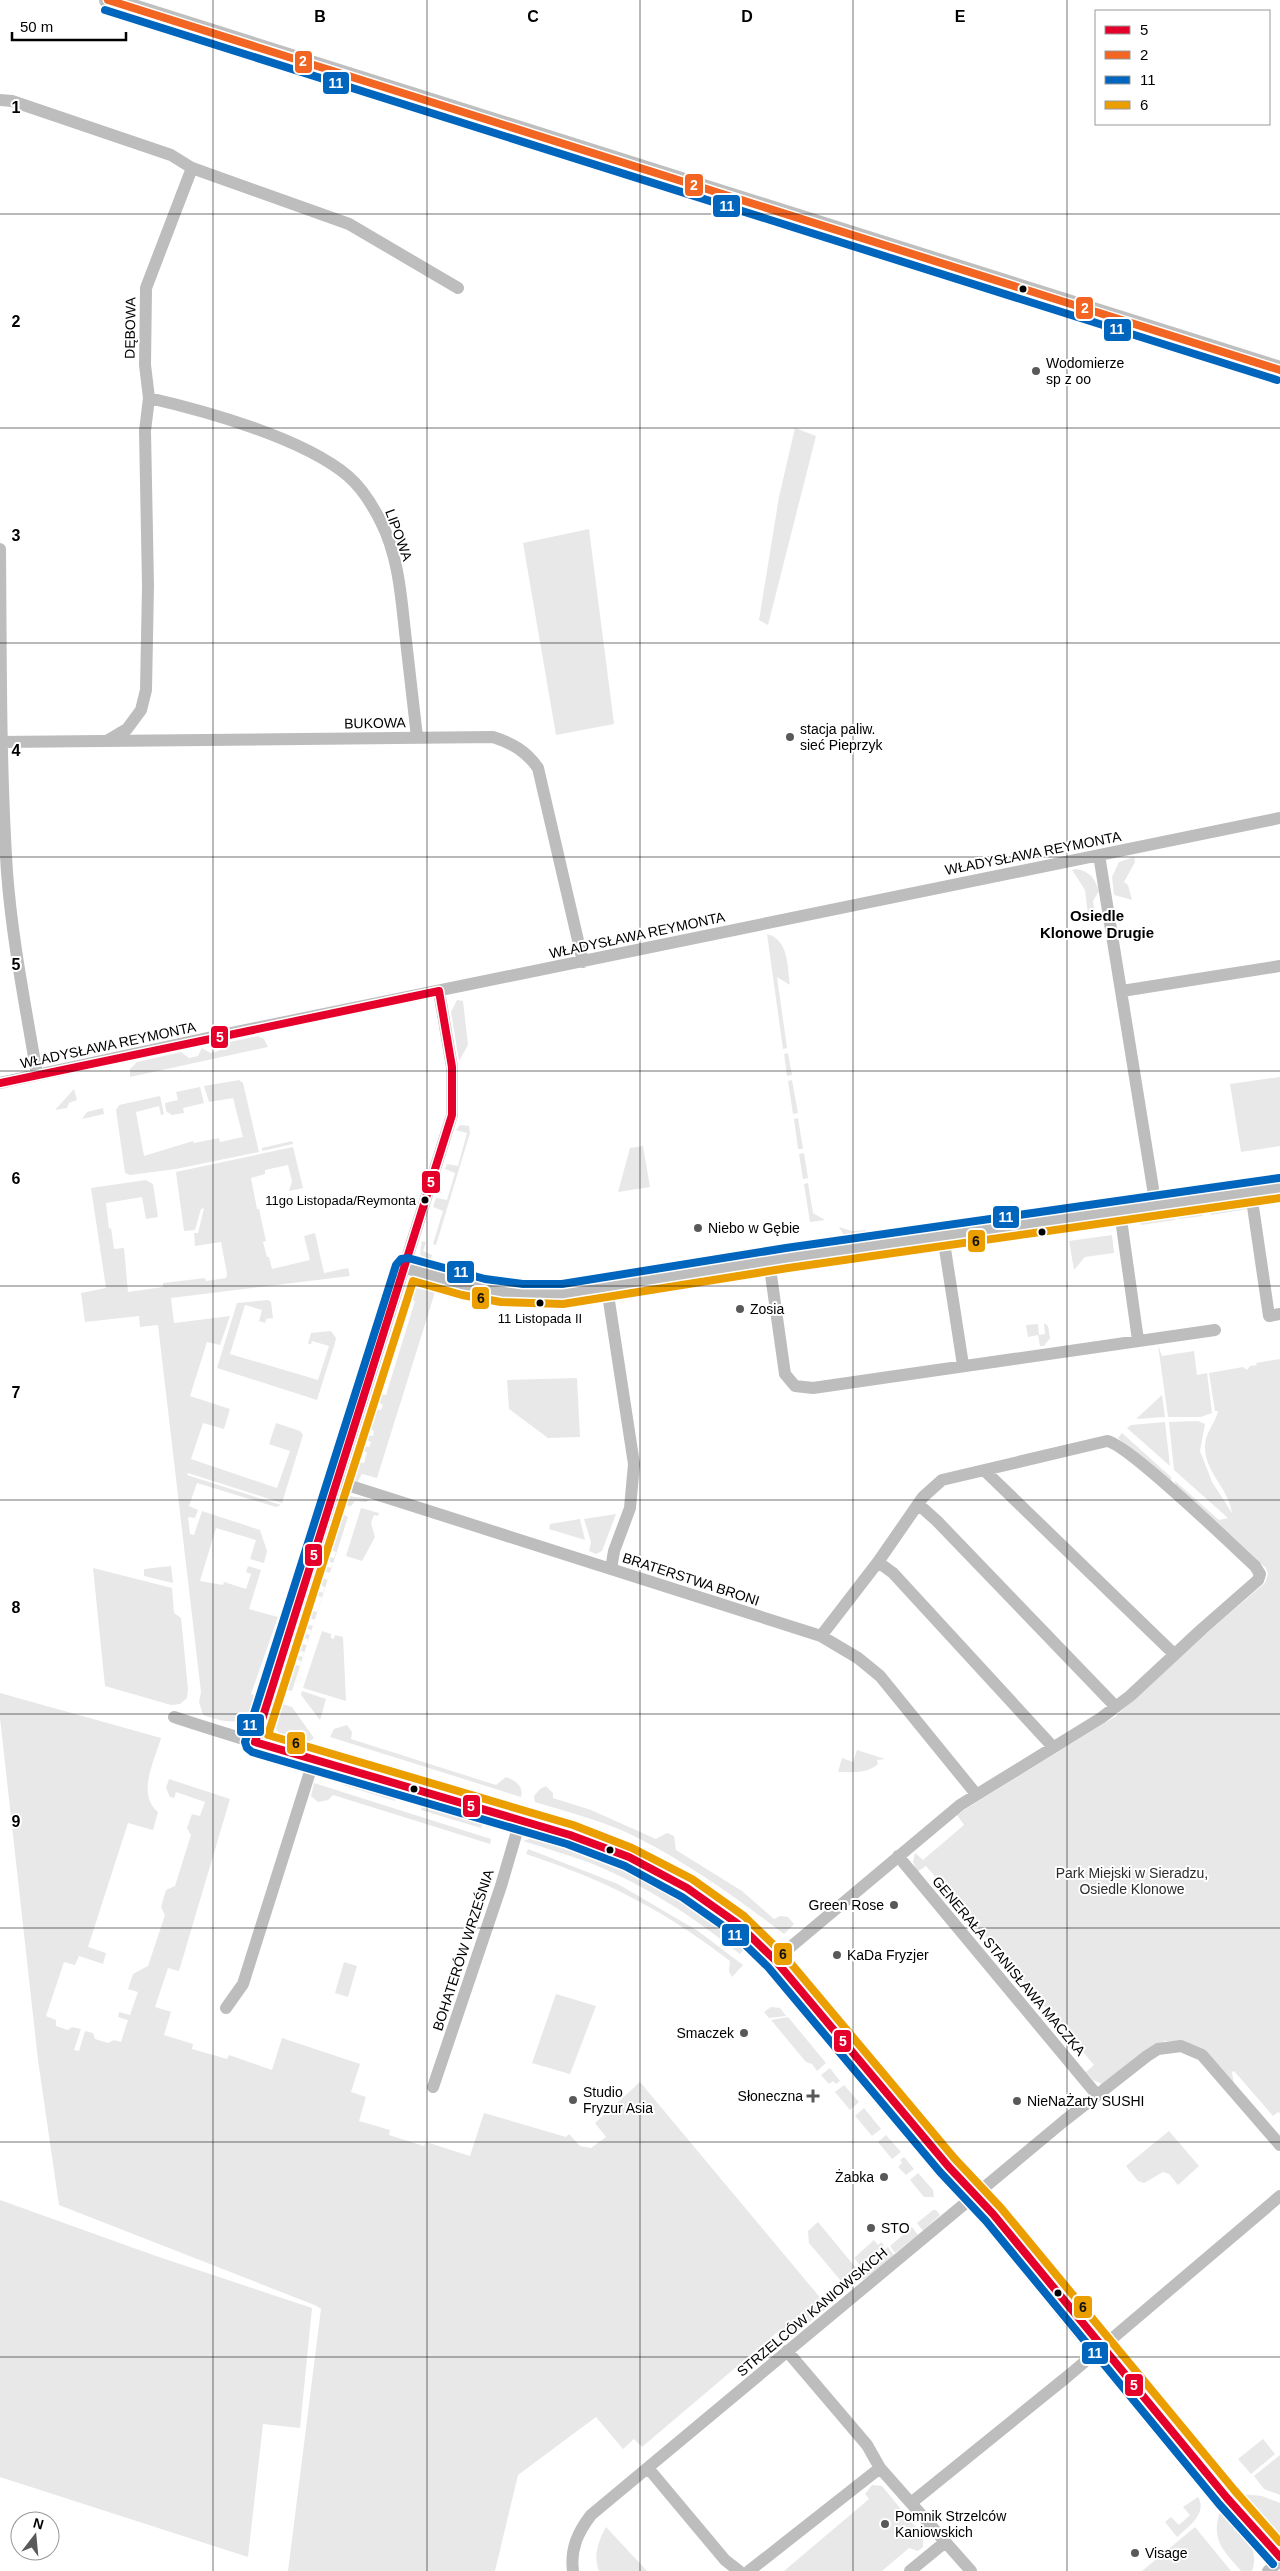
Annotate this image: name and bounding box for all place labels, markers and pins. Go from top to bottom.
unlabelled marker [1018,284,1028,294]
place label: Wodomierze sp z oo [1046,355,1125,387]
marker: Wodomierze sp z oo [1030,365,1042,377]
place label: stacja paliw. sieć Pieprzyk [800,721,883,753]
marker: stacja paliw. sieć Pieprzyk [784,731,796,743]
place label: 11go Listopada/Reymonta [265,1193,417,1208]
marker: 11go Listopada/Reymonta [420,1195,430,1205]
place label: Niebo w Gębie [708,1220,800,1236]
marker: Niebo w Gębie [692,1222,704,1234]
unlabelled marker [1037,1227,1047,1237]
marker: 11 Listopada II [535,1298,545,1308]
place label: Zosia [750,1301,784,1317]
marker: Zosia [734,1303,746,1315]
place label: 11 Listopada II [498,1311,582,1326]
unlabelled marker [409,1784,419,1794]
unlabelled marker [605,1845,615,1855]
place label: Green Rose [809,1897,884,1913]
marker: Green Rose [888,1899,900,1911]
place label: KaDa Fryzjer [847,1947,929,1963]
marker: KaDa Fryzjer [831,1949,843,1961]
place label: Smaczek [676,2025,735,2041]
marker: Smaczek [738,2027,750,2039]
place label: Studio Fryzur Asia [583,2084,653,2116]
place label: Słoneczna [738,2088,803,2104]
marker: Słoneczna [807,2090,819,2102]
place label: NieNaŻarty SUSHI [1027,2092,1144,2109]
marker: Studio Fryzur Asia [567,2094,579,2106]
marker: NieNaŻarty SUSHI [1011,2095,1023,2107]
place label: Żabka [835,2168,874,2185]
marker: Żabka [878,2171,890,2183]
place label: STO [881,2220,910,2236]
marker: STO [865,2222,877,2234]
unlabelled marker [1053,2288,1063,2298]
place label: Pomnik Strzelców Kaniowskich [895,2508,1007,2540]
marker: Pomnik Strzelców Kaniowskich [879,2518,891,2530]
place label: Visage [1145,2545,1188,2561]
marker: Visage [1129,2547,1141,2559]

